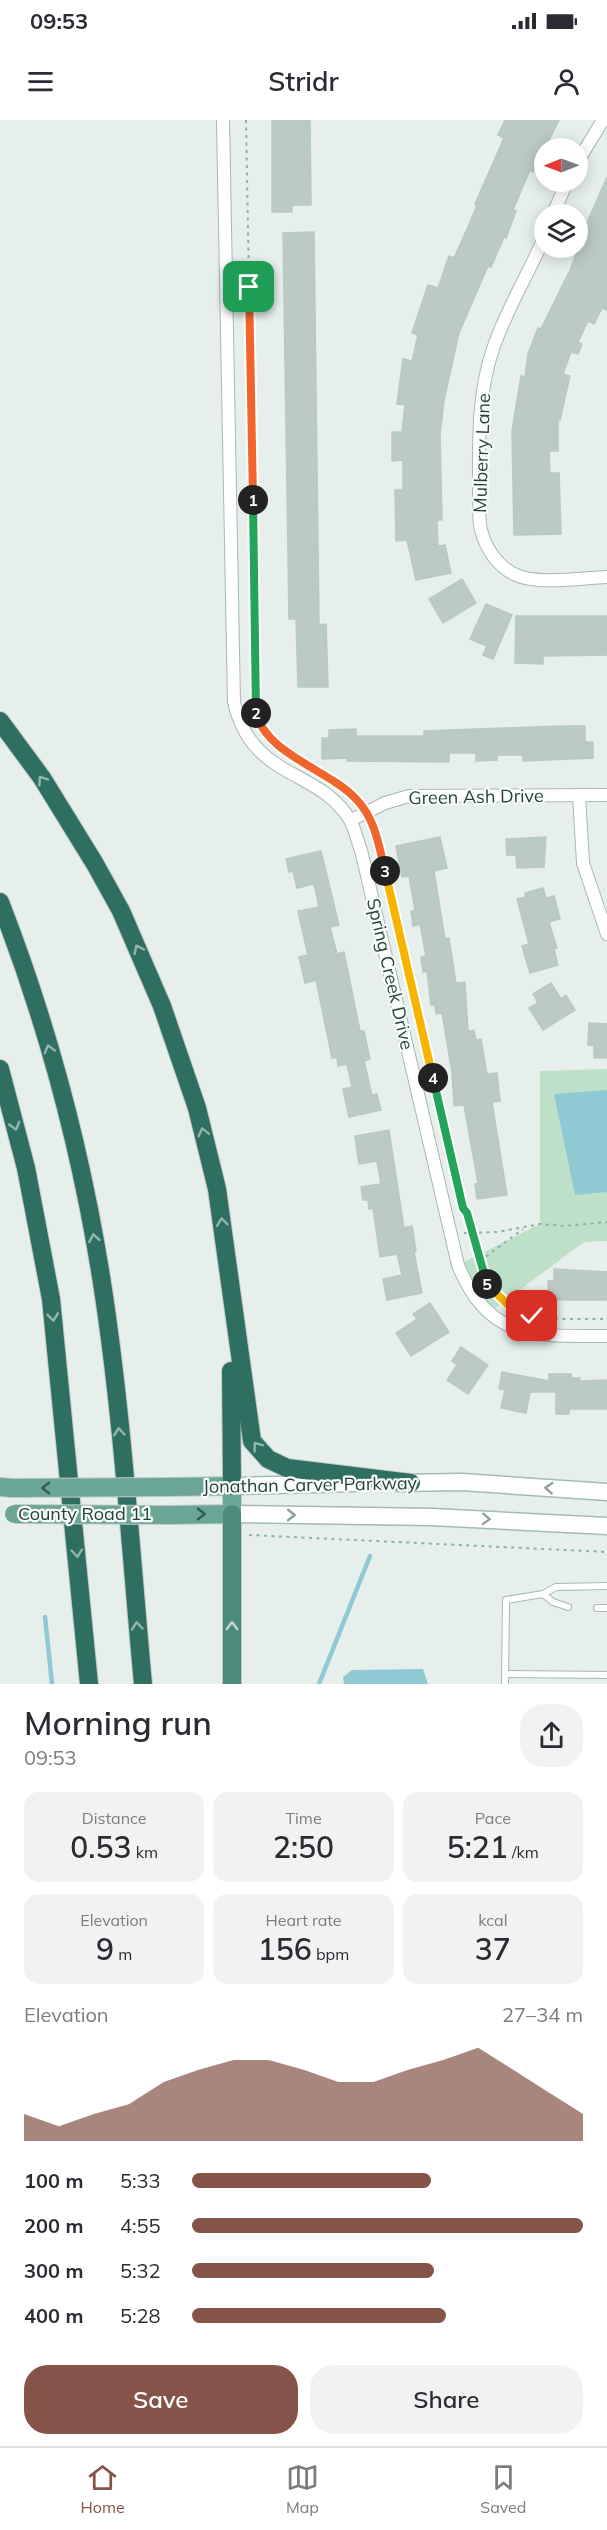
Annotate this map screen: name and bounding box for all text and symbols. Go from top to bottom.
text: 09:53 [30,7,88,35]
text: Stridr [268,64,339,98]
icon: menu [24,65,57,98]
icon: person [550,65,583,98]
north arrow [534,138,588,192]
map controls [534,138,588,258]
button: layers [534,204,588,258]
pin [223,261,274,312]
icon: arrive [232,270,265,303]
street label: Mulberry Lane [468,393,495,513]
pin: 1 [238,485,268,515]
text: 1 [248,490,258,510]
pin: 2 [241,698,271,728]
text: 2 [251,703,261,723]
one-way arrow [38,775,49,786]
street label: Green Ash Drive [408,784,544,809]
pin: 3 [370,856,400,886]
text: 3 [380,861,390,881]
street label: Spring Creek Drive [362,896,419,1052]
one-way arrow [134,944,146,955]
one-way arrow [44,1044,56,1054]
pin: 4 [418,1063,448,1093]
text: 4 [428,1068,438,1088]
one-way arrow [8,1120,21,1130]
one-way arrow [198,1128,211,1138]
one-way arrow [216,1218,228,1227]
one-way arrow [88,1234,101,1244]
pin: 5 [472,1269,502,1299]
text: 5 [482,1274,492,1294]
pin [506,1290,557,1341]
icon: check [515,1299,548,1332]
one-way arrow [47,1312,59,1321]
one-way arrow [113,1427,126,1436]
one-way arrow [253,1442,264,1453]
street label: Jonathan Carver Parkway [203,1471,418,1498]
one-way arrow [41,1482,50,1494]
one-way arrow [544,1482,553,1495]
street label: County Road 11 [18,1502,152,1525]
one-way arrow [196,1508,205,1520]
one-way arrow [286,1509,295,1521]
one-way arrow [481,1512,490,1525]
one-way arrow [70,1548,83,1557]
one-way arrow [131,1621,144,1630]
one-way arrow [226,1621,238,1630]
text: Morning run [24,1702,212,1743]
button: share [520,1704,583,1767]
text: 09:53 [24,1745,77,1770]
text: Distance [82,1808,146,1828]
text: Time [285,1808,322,1828]
text: Pace [475,1808,511,1828]
text: 0.53 [70,1828,131,1866]
text: 2:50 [273,1828,334,1866]
text: 5:21 [447,1828,508,1866]
text: km [131,1842,158,1862]
text: /km [508,1842,539,1862]
text: Elevation [80,1910,148,1930]
text: Heart rate [265,1910,342,1930]
text: kcal [478,1910,507,1930]
text: 9 [96,1930,114,1968]
text: 156 [258,1930,312,1968]
text: 37 [475,1930,511,1968]
text: m [114,1944,132,1964]
text: bpm [312,1944,349,1964]
text: Elevation [24,2002,109,2027]
text: 27–34 m [502,2002,583,2027]
text: 100 m [24,2168,83,2193]
text: 5:33 [120,2168,161,2193]
text: 200 m [24,2213,83,2238]
text: 4:55 [120,2213,161,2238]
text: 300 m [24,2258,83,2283]
text: 5:32 [120,2258,161,2283]
text: 400 m [24,2303,83,2328]
text: 5:28 [120,2303,161,2328]
button: Save [24,2365,298,2434]
button: Share [310,2365,583,2434]
tab: Home [81,2461,125,2517]
tab: Map [286,2461,319,2517]
tab: Saved [480,2461,526,2517]

